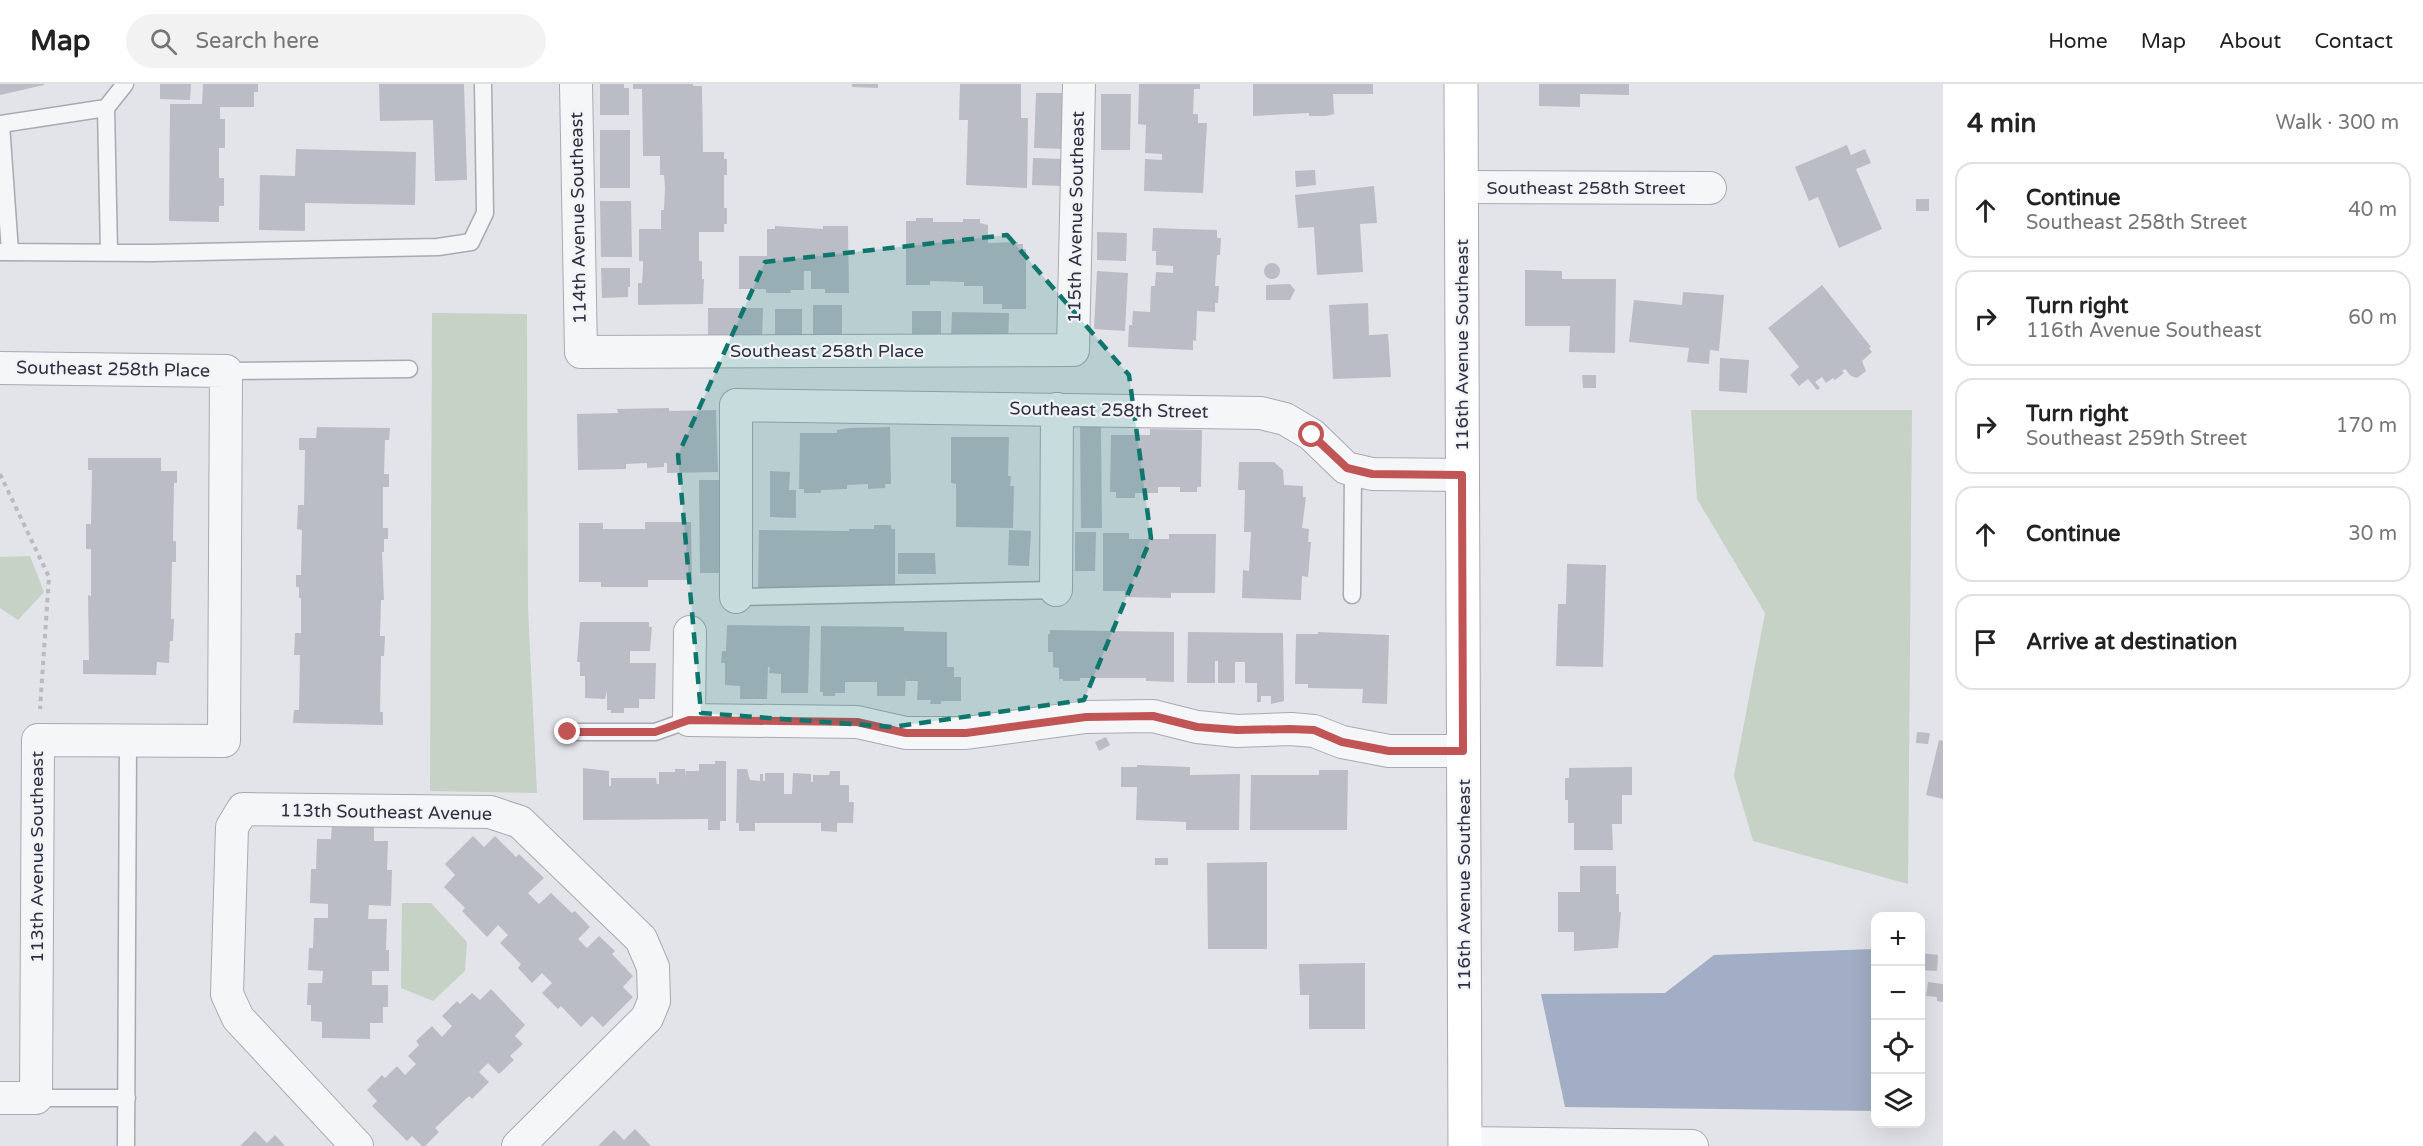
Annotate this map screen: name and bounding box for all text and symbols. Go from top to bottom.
search box [126,14,546,68]
text: Map [30,24,90,58]
icon: search [147,25,180,58]
text: Search here [195,28,319,54]
text: Home [2048,29,2108,54]
text: Map [2141,29,2186,54]
text: About [2219,29,2281,54]
text: Contact [2314,29,2393,54]
text: 4 min [1967,108,2036,139]
street label: 115th Avenue Southeast [1063,111,1089,323]
text: Walk · 300 m [2276,111,2399,135]
street label: 114th Avenue Southeast [565,112,591,324]
street label: Southeast 258th Street [1486,177,1686,199]
text: Continue [2026,185,2121,211]
icon: ahead [1969,194,2002,227]
text: 40 m [2348,198,2397,222]
text: Southeast 258th Street [2026,211,2247,235]
street label: 116th Avenue Southeast [1451,239,1473,451]
text: Turn right [2026,293,2128,319]
icon: right [1969,302,2002,335]
text: 60 m [2348,306,2397,330]
text: 116th Avenue Southeast [2026,319,2262,343]
street label: Southeast 258th Place [730,340,924,362]
street label: Southeast 258th Place [16,356,210,382]
street label: Southeast 258th Street [1009,397,1209,423]
text: Turn right [2026,401,2128,427]
icon: right [1969,410,2002,443]
text: 170 m [2336,414,2397,438]
route start [1298,421,1324,447]
text: Southeast 259th Street [2026,427,2247,451]
icon: ahead [1969,518,2002,551]
text: Continue [2026,521,2121,547]
text: 30 m [2348,522,2397,546]
icon: arrive [1969,626,2002,659]
text: Arrive at destination [2026,629,2237,655]
route end [554,718,580,744]
street label: 113th Avenue Southeast [26,751,48,963]
street label: 116th Avenue Southeast [1453,779,1475,991]
street label: 113th Southeast Avenue [280,799,492,825]
map controls [1871,912,1925,1128]
button: + [1871,912,1925,966]
button: − [1871,966,1925,1020]
button: locate [1871,1020,1925,1074]
button: layers [1871,1074,1925,1128]

